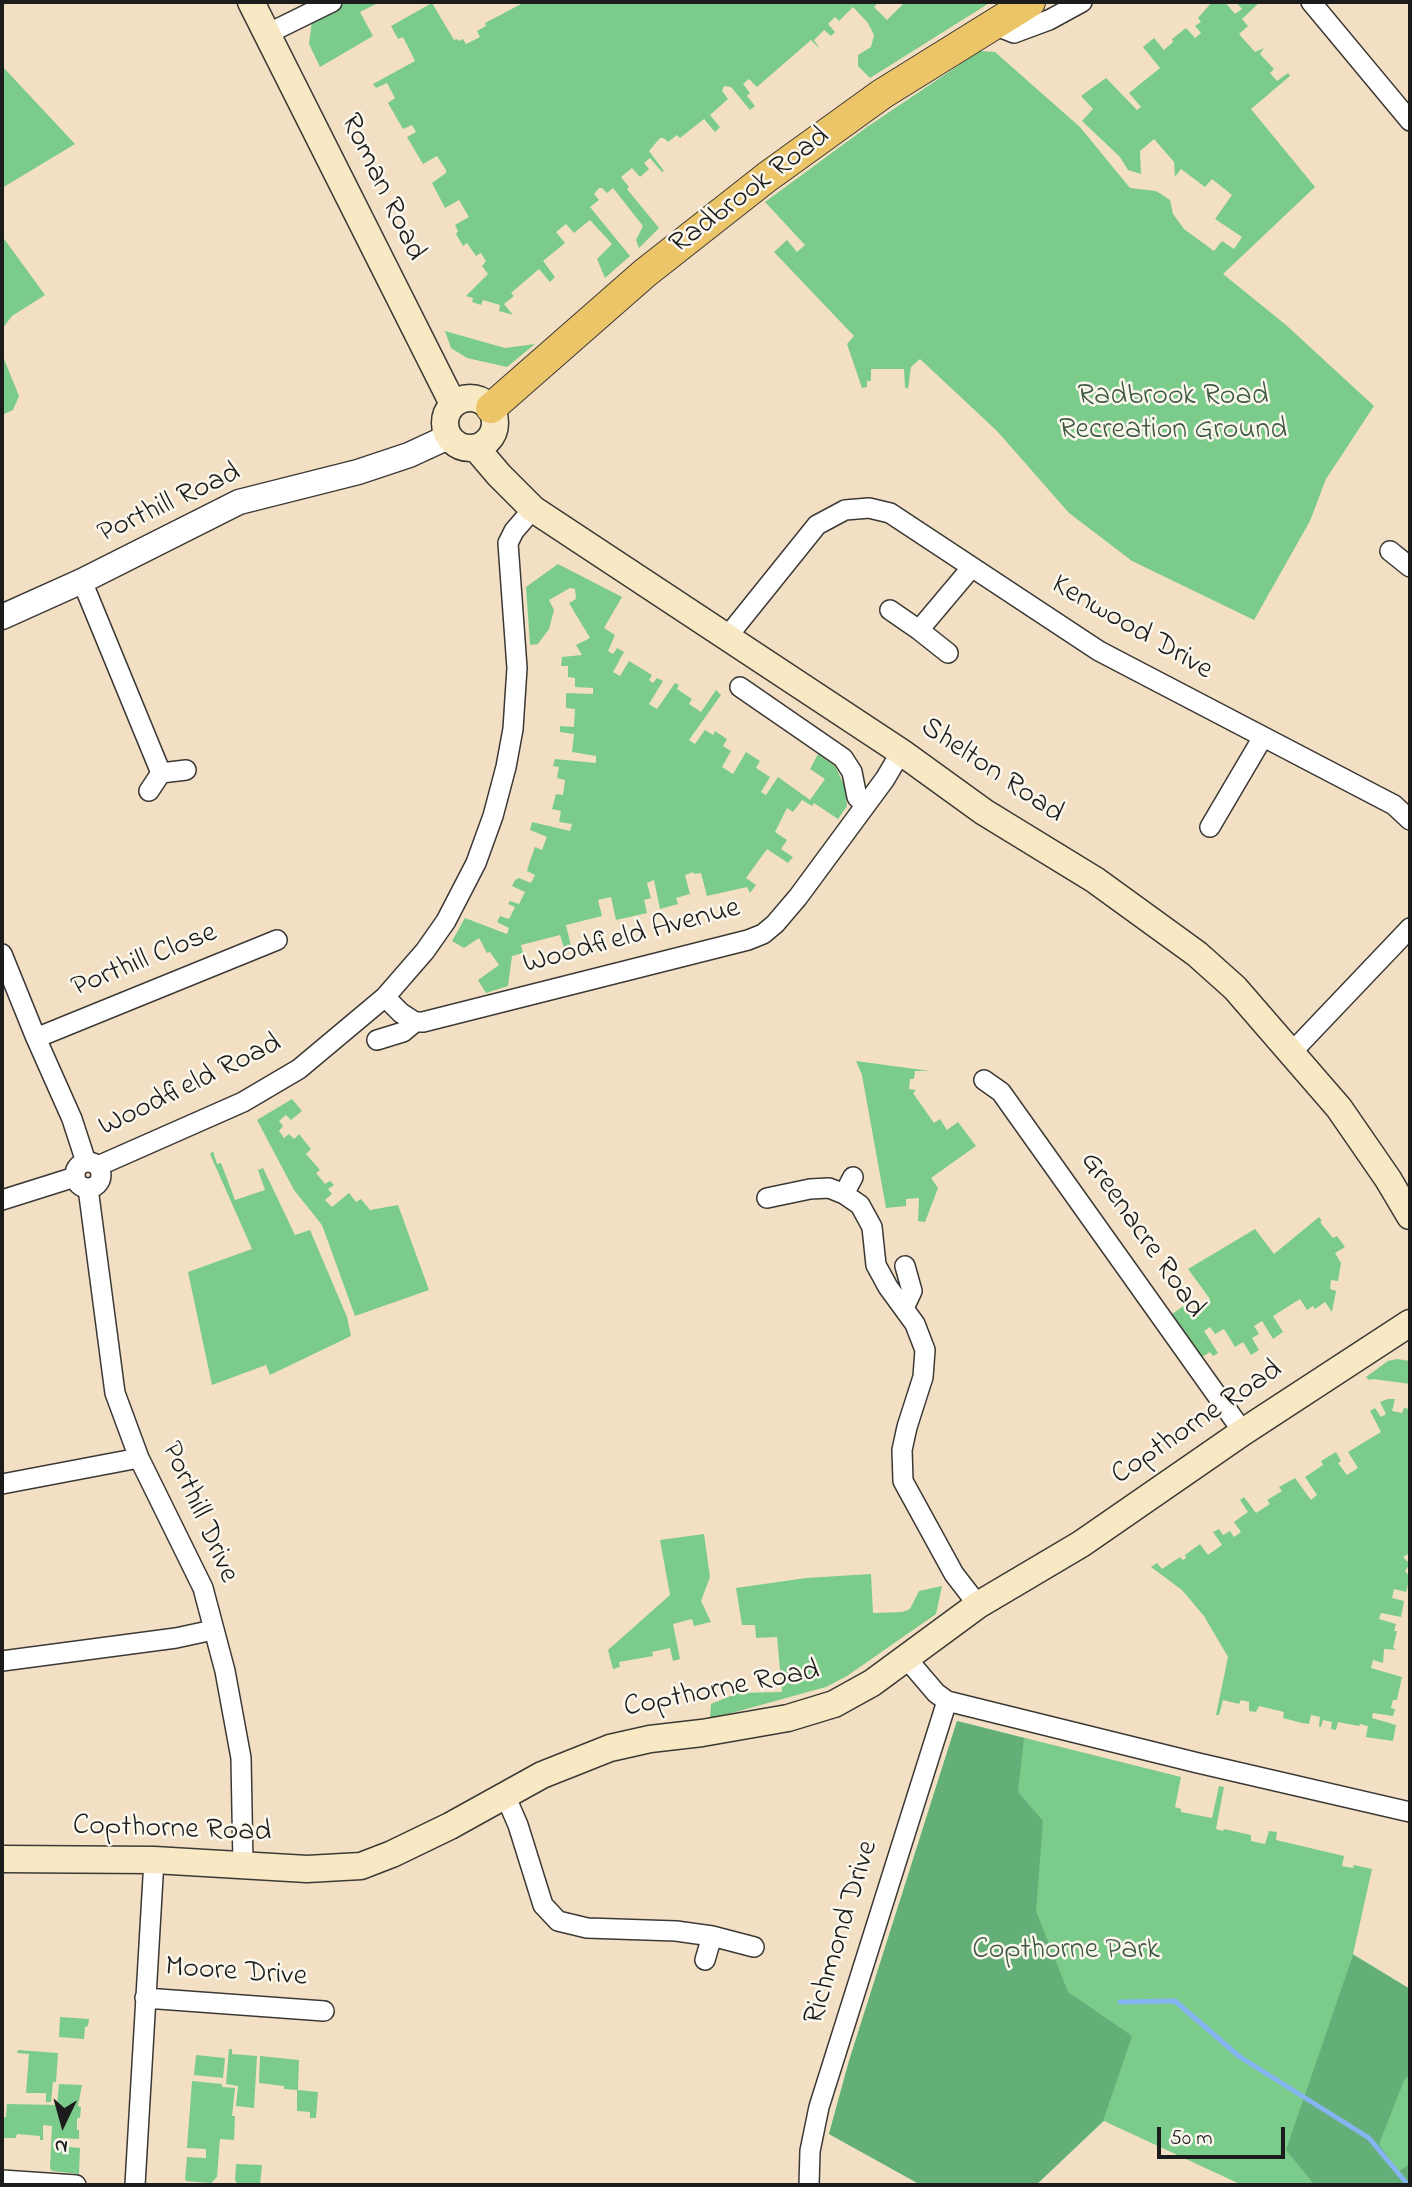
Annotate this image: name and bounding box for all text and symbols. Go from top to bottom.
street label: Roman Road [330,109,432,267]
street label: Radbrook Road [664,120,838,264]
park label: Radbrook Road Recreation Ground [1059,380,1287,450]
street label: Porthill Road [93,456,247,554]
street label: Kenwood Drive [1044,568,1218,690]
street label: Shelton Road [912,711,1070,833]
street label: Woodfield Avenue [520,892,744,984]
street label: Porthill Close [67,917,223,1007]
street label: Woodfield Road [94,1027,288,1147]
street label: Greenacre Road [1070,1146,1212,1326]
street label: Copthorne Road [1106,1354,1290,1494]
street label: Porthill Drive [151,1437,245,1589]
street label: Copthorne Road [621,1654,823,1728]
street label: Copthorne Road [72,1810,272,1852]
street label: Richmond Drive [798,1837,888,2029]
park label: Copthorne Park [972,1934,1160,1970]
street label: Moore Drive [164,1951,308,1997]
north arrow [28,2089,98,2159]
scale bar [1160,2114,1288,2158]
text: 50 m [1170,2124,1213,2154]
text: N [54,2131,69,2159]

